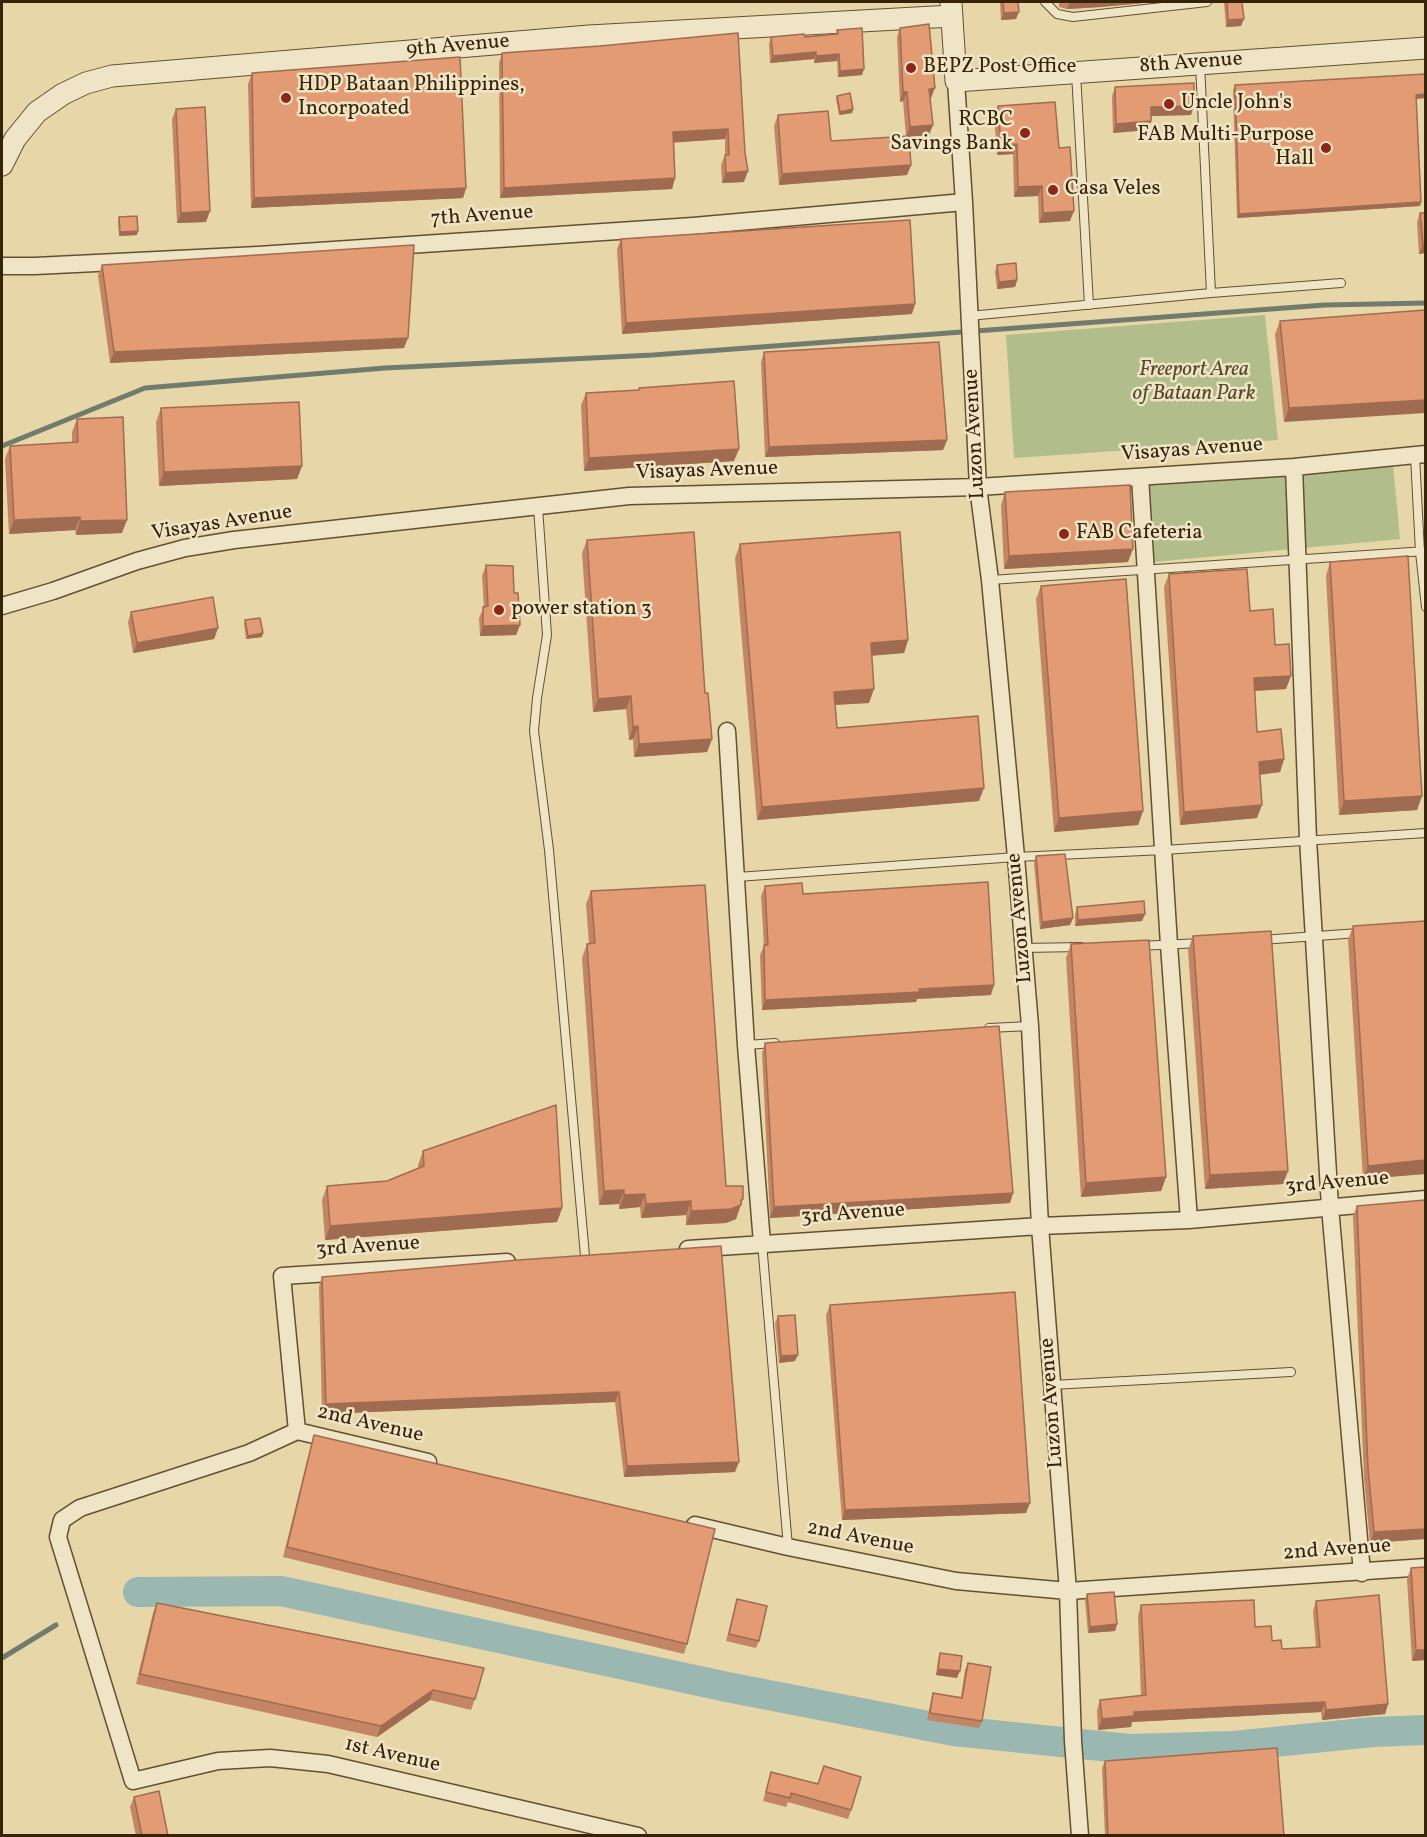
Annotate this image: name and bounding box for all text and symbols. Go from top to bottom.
street label: 9th Avenue [405,30,511,64]
street label: 8th Avenue [1139,48,1243,80]
place label: BEPZ Post Office [923,55,1077,81]
marker: BEPZ Post Office [904,61,918,75]
place label: HDP Bataan Philippines, Incorpoated [298,73,525,123]
marker: HDP Bataan Philippines, Incorpoated [279,91,293,105]
place label: Uncle John's [1181,91,1292,117]
marker: Uncle John's [1162,97,1176,111]
place label: RCBC Savings Bank [890,108,1013,158]
place label: FAB Multi-Purpose Hall [1137,123,1314,173]
marker: RCBC Savings Bank [1018,126,1032,140]
marker: FAB Multi-Purpose Hall [1319,141,1333,155]
place label: Casa Veles [1065,177,1160,203]
marker: Casa Veles [1046,183,1060,197]
street label: 7th Avenue [430,201,534,233]
park label: Freeport Area of Bataan Park [1133,358,1255,408]
street label: Luzon Avenue [960,368,992,500]
street label: Visayas Avenue [1120,433,1264,469]
street label: Visayas Avenue [636,457,778,487]
street label: Visayas Avenue [150,500,294,548]
place label: FAB Cafeteria [1076,521,1203,547]
marker: FAB Cafeteria [1057,527,1071,541]
place label: power station 3 [511,597,652,623]
marker: power station 3 [492,603,506,617]
street label: Luzon Avenue [1003,852,1039,984]
street label: 3rd Avenue [1284,1167,1390,1201]
street label: 3rd Avenue [800,1199,906,1231]
street label: 3rd Avenue [315,1232,421,1264]
street label: Luzon Avenue [1036,1337,1070,1469]
street label: 2nd Avenue [314,1401,426,1449]
street label: 2nd Avenue [804,1516,916,1562]
street label: 2nd Avenue [1282,1535,1392,1567]
street label: 1st Avenue [342,1733,442,1779]

